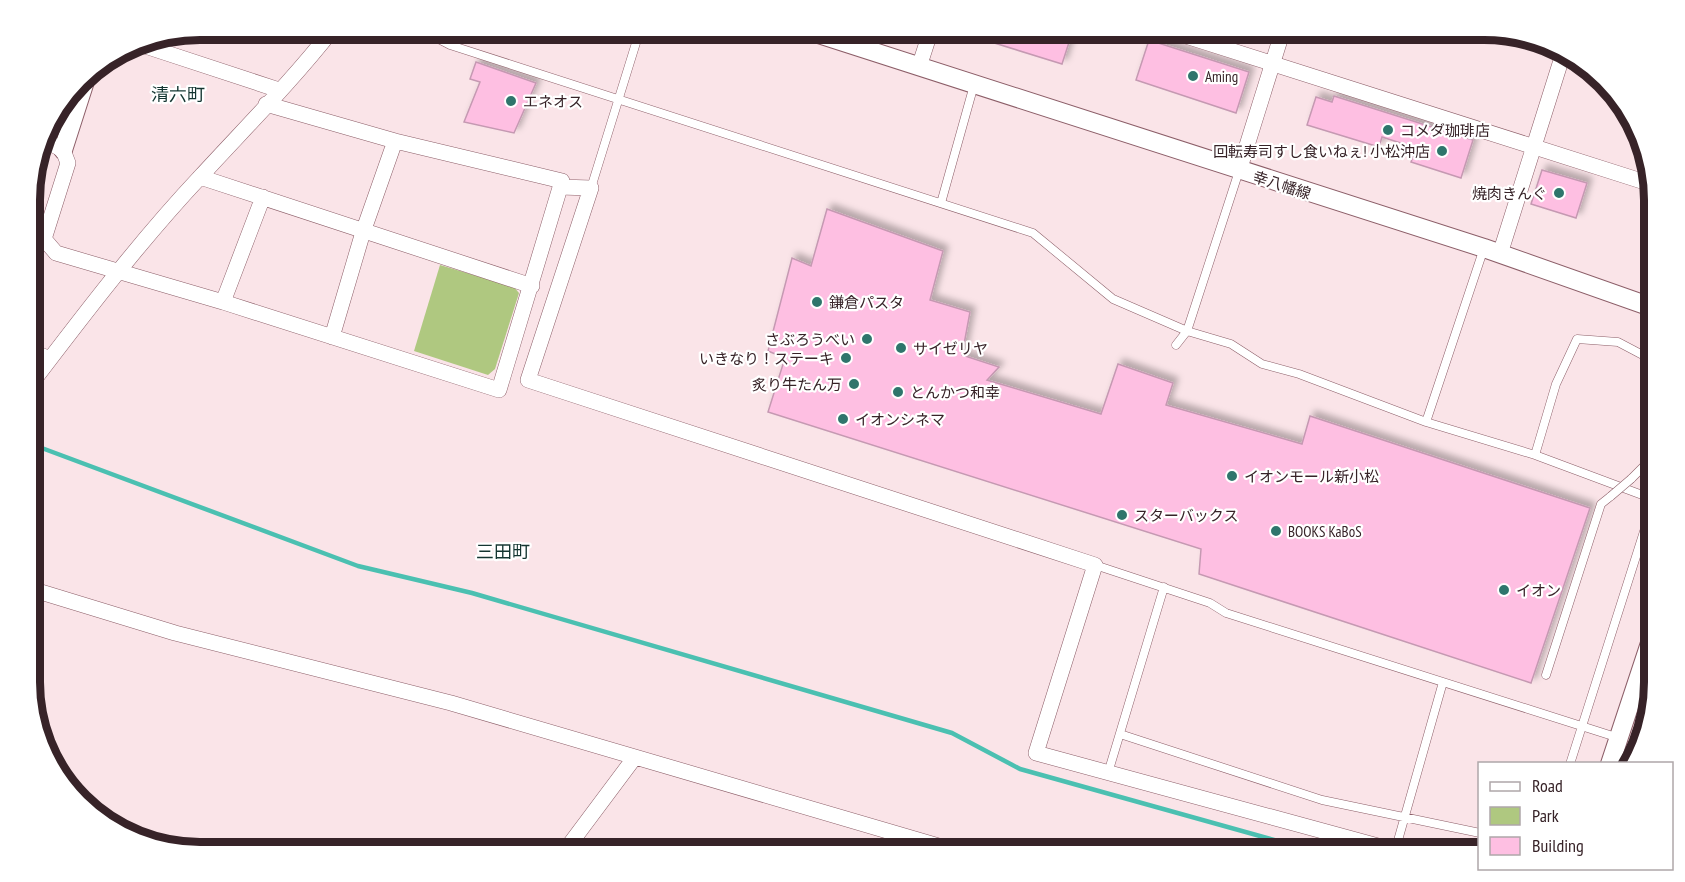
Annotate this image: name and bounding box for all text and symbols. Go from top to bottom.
place label: Aming [1205,67,1238,86]
marker: Aming [1186,69,1200,83]
district label: 清六町 [151,83,205,106]
place label: エネオス [523,92,583,111]
marker: エネオス [504,94,518,108]
place label: コメダ珈琲店 [1400,121,1490,140]
marker: コメダ珈琲店 [1381,123,1395,137]
place label: 回転寿司すし食いねぇ! 小松沖店 [1213,142,1430,161]
marker: 回転寿司すし食いねぇ! 小松沖店 [1435,144,1449,158]
street label: 幸八幡線 [1251,167,1313,203]
place label: 焼肉きんぐ [1472,184,1547,203]
marker: 焼肉きんぐ [1552,186,1566,200]
place label: 鎌倉パスタ [829,293,904,312]
marker: 鎌倉パスタ [810,295,824,309]
place label: さぶろうべい [765,330,855,349]
marker: さぶろうべい [860,332,874,346]
place label: サイゼリヤ [913,339,988,358]
marker: サイゼリヤ [894,341,908,355]
place label: いきなり！ステーキ [699,349,834,368]
marker: いきなり！ステーキ [839,351,853,365]
place label: 炙り牛たん万 [752,375,842,394]
marker: 炙り牛たん万 [847,377,861,391]
place label: とんかつ和幸 [910,383,1000,402]
marker: とんかつ和幸 [891,385,905,399]
place label: イオンシネマ [855,410,945,429]
marker: イオンシネマ [836,412,850,426]
place label: イオンモール新小松 [1244,467,1379,486]
marker: イオンモール新小松 [1225,469,1239,483]
place label: スターバックス [1134,506,1238,525]
marker: スターバックス [1115,508,1129,522]
place label: BOOKS KaBoS [1288,522,1362,541]
marker: BOOKS KaBoS [1269,524,1283,538]
district label: 三田町 [476,540,530,563]
place label: イオン [1516,581,1561,600]
marker: イオン [1497,583,1511,597]
legend [1478,762,1673,870]
text: Road [1532,774,1563,797]
text: Park [1532,804,1559,827]
text: Building [1532,834,1584,857]

